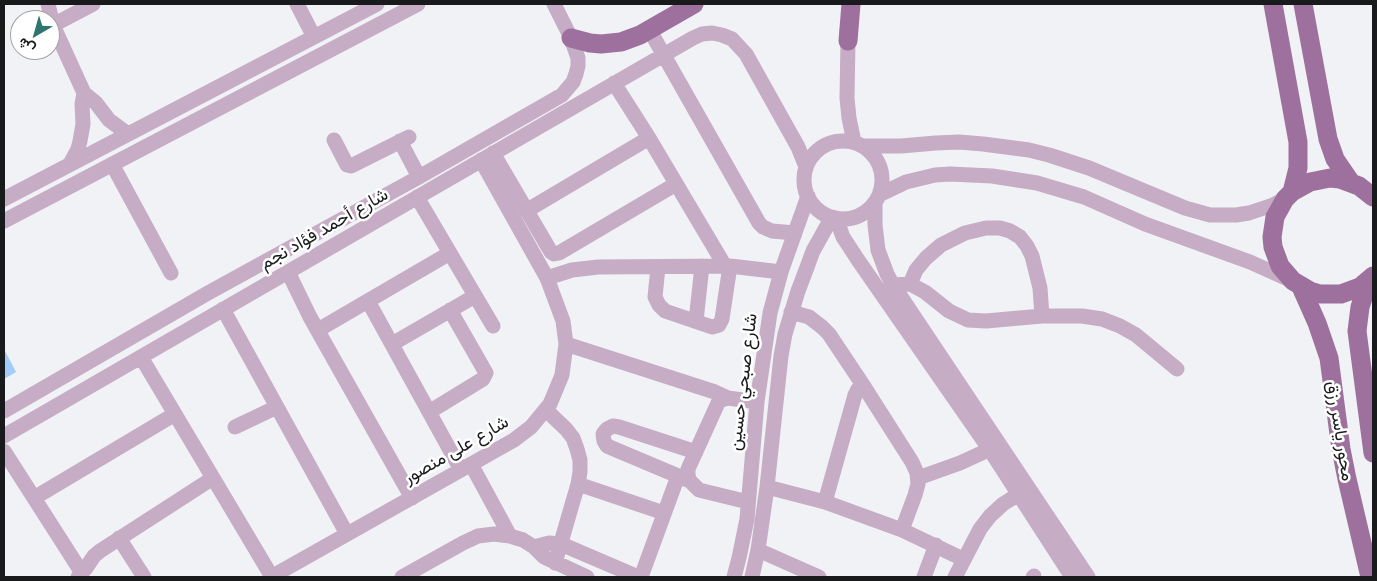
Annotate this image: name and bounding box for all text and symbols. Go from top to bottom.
north arrow [10,10,60,60]
text: ش [14,34,39,58]
street label: شارع أحمد فؤاد نجم [256,184,392,274]
street label: شارع صبحي حسين [724,312,762,452]
street label: محور ياسر رزق [1321,379,1359,483]
street label: شارع على منصور [400,411,512,489]

